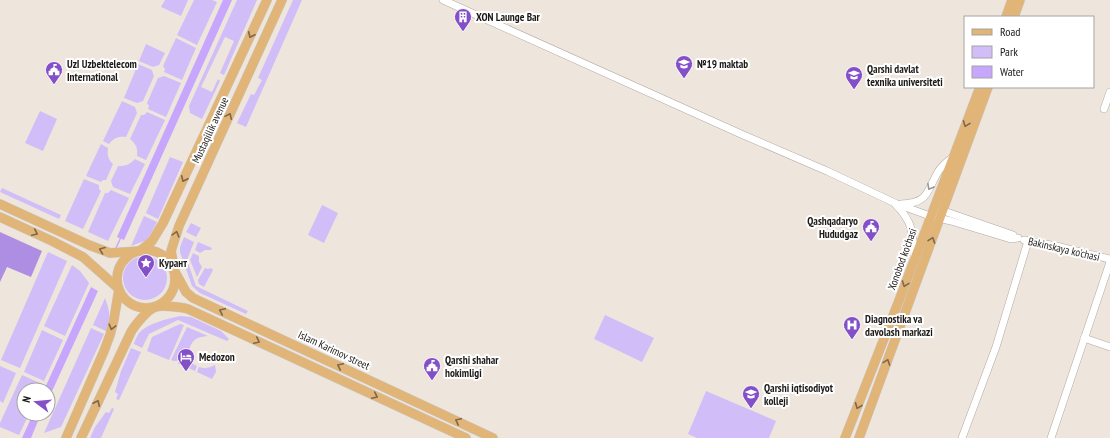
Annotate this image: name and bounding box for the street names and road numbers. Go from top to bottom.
street label: Mustaqillik avenue [189,94,232,165]
street label: Xonobod ko'chasi [884,226,920,292]
street label: Bakinskaya ko'chasi [1027,234,1101,264]
street label: Islam Karimov street [296,327,372,373]

